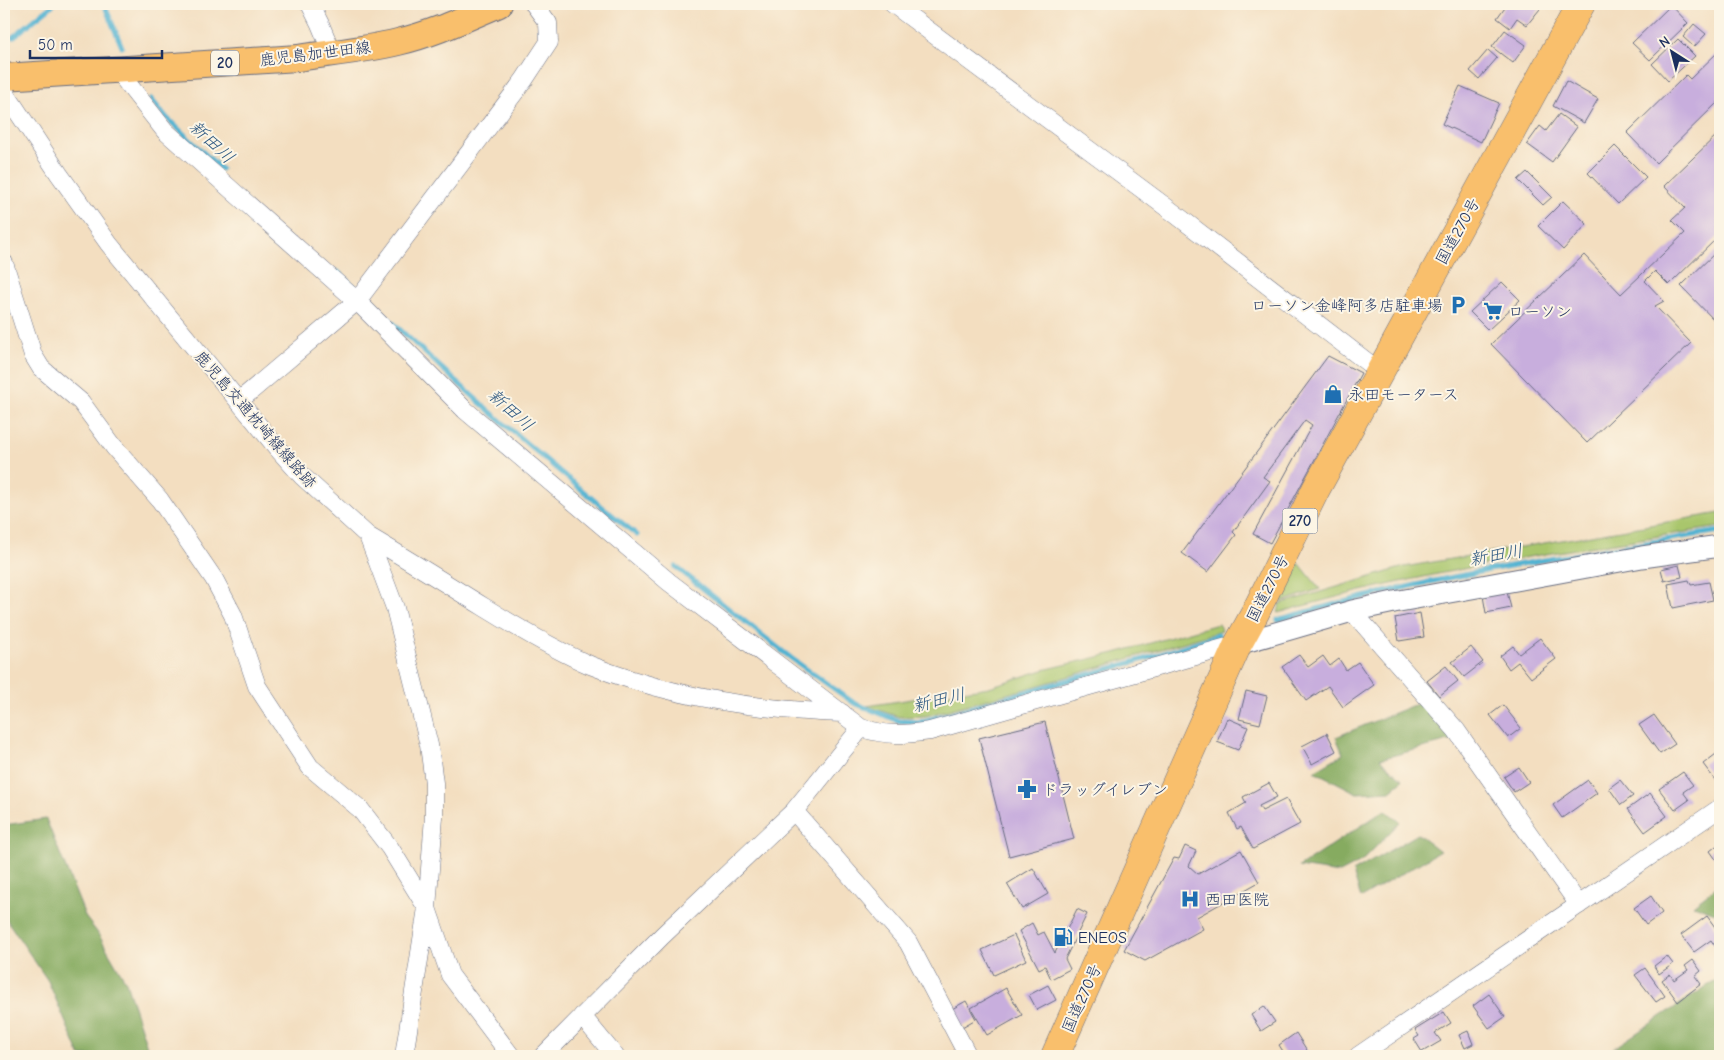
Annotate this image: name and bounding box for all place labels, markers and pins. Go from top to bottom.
parking icon: ローソン金峰阿多店駐車場 [1447,294,1469,316]
place label: ローソン金峰阿多店駐車場 [1251,297,1443,315]
supermarket icon: ローソン [1482,300,1504,322]
place label: ローソン [1508,303,1572,321]
shop icon: 永田モータース [1322,383,1344,405]
place label: 永田モータース [1348,386,1459,404]
pharmacy icon: ドラッグイレブン [1016,778,1038,800]
place label: ドラッグイレブン [1042,781,1168,799]
hospital icon: 西田医院 [1179,888,1201,910]
place label: 西田医院 [1205,891,1269,909]
fuel station icon: ENEOS [1052,926,1074,948]
place label: ENEOS [1078,929,1127,947]

